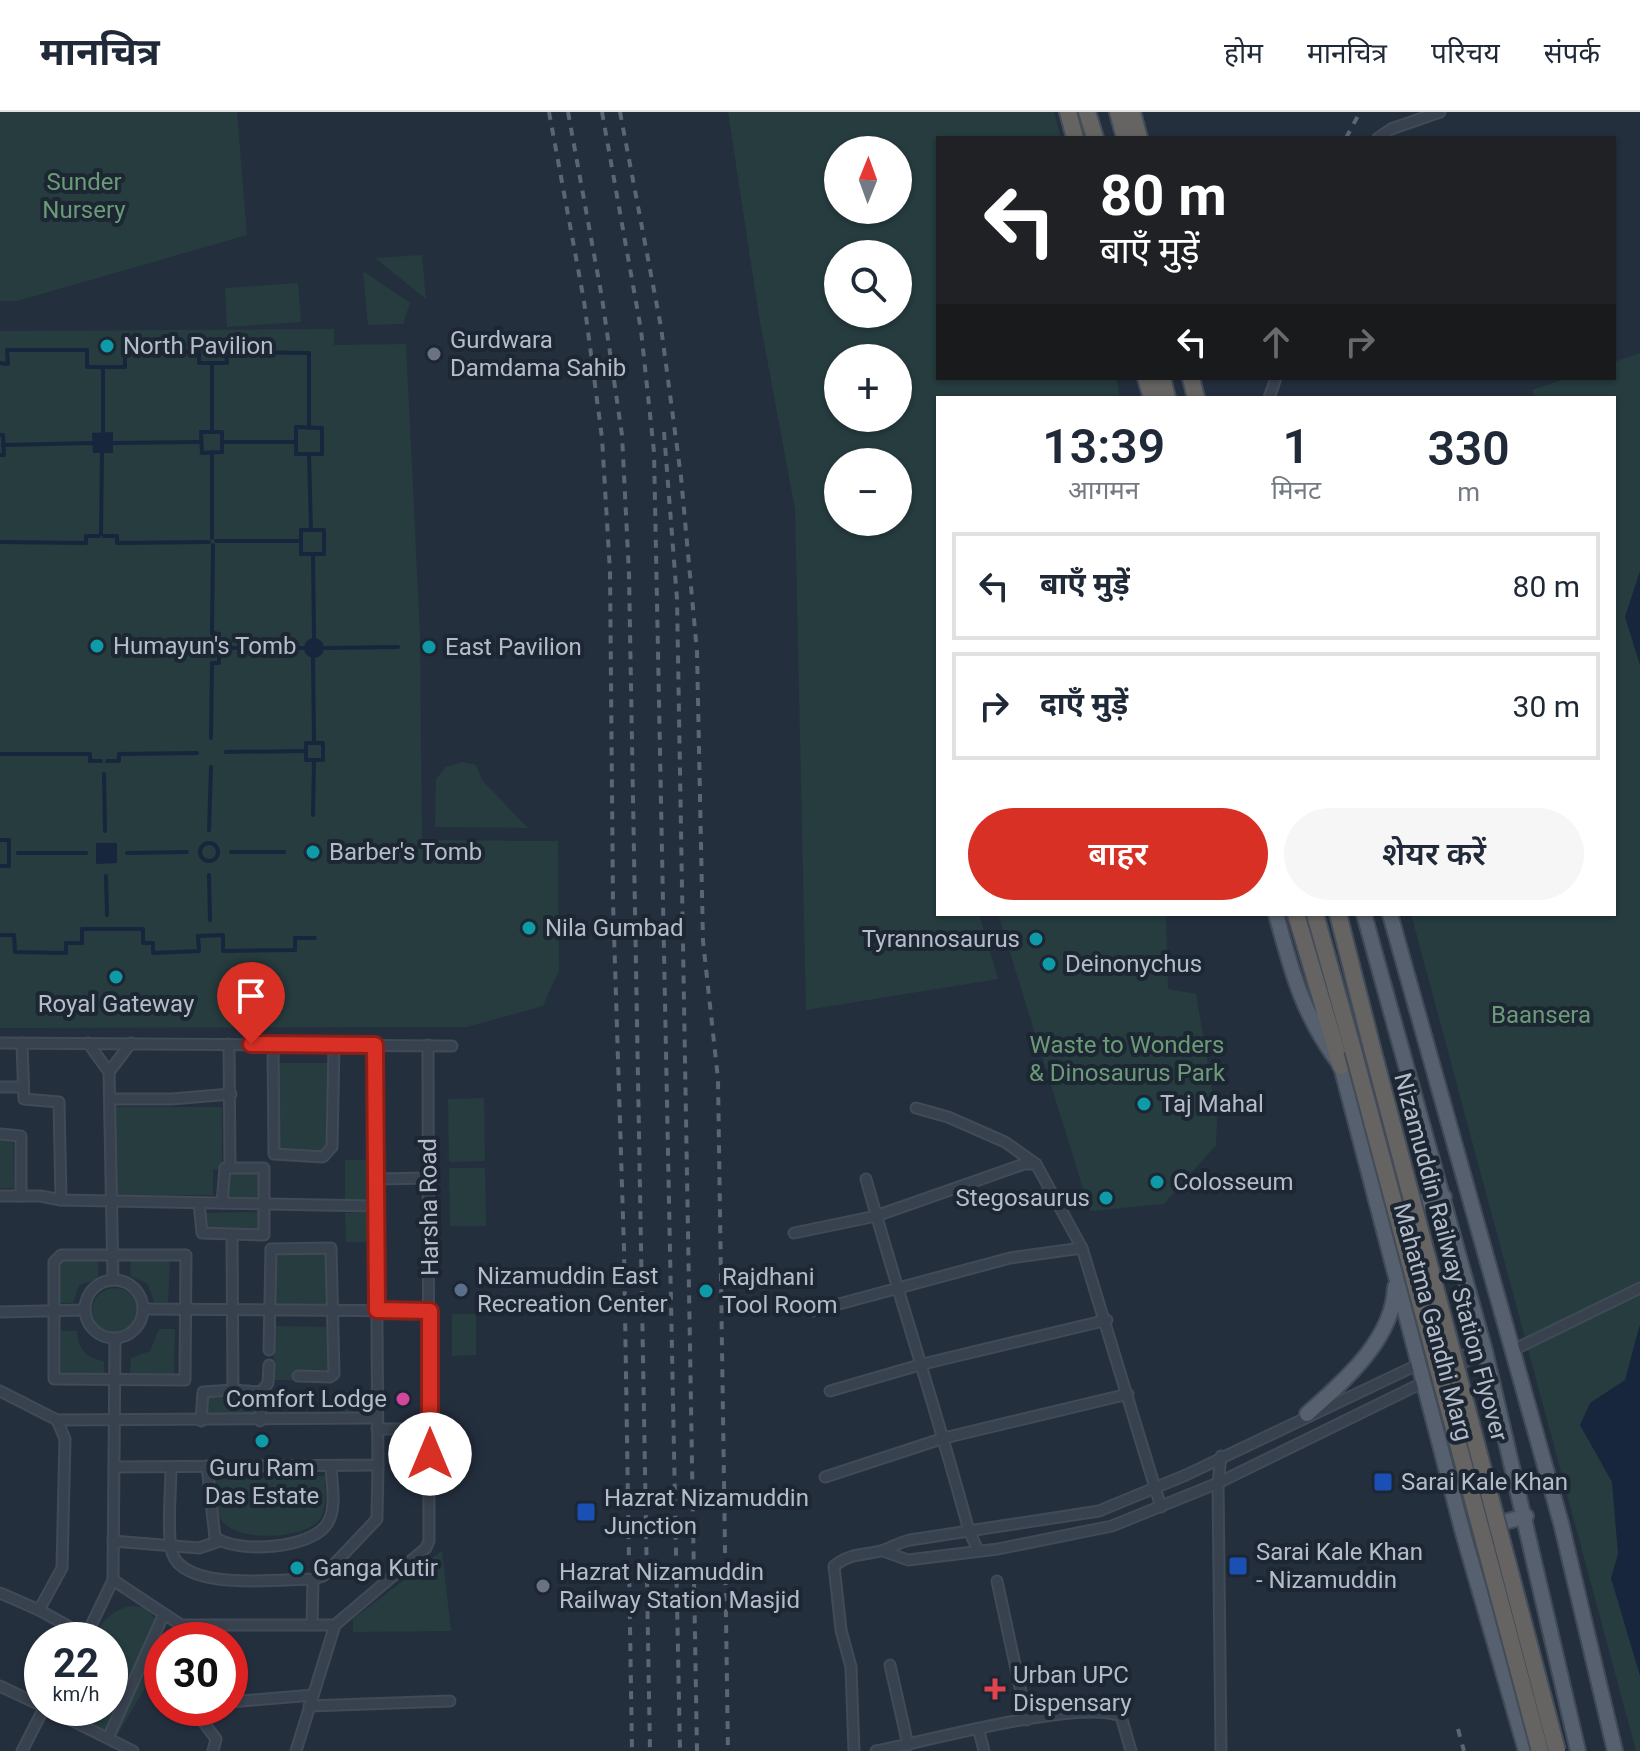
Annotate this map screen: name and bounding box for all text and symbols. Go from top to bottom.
text: मानचित्र [40,30,160,74]
text: होम [1224,37,1263,70]
text: मानचित्र [1307,37,1387,70]
text: परिचय [1431,37,1500,70]
text: संपर्क [1544,37,1600,70]
north arrow [824,136,912,224]
map controls [824,136,912,536]
text: 80 m [1100,163,1227,229]
park label: Sunder Nursery [42,168,126,224]
icon: left [968,168,1072,272]
text: बाएँ मुड़ें [1100,230,1200,272]
button: search [824,240,912,328]
icon: left [1170,320,1214,364]
icon: ahead [1254,320,1298,364]
icon: right [1338,320,1382,364]
place label: Gurdwara Damdama Sahib [450,326,626,382]
place label: North Pavilion [123,332,274,360]
marker: North Pavilion [98,337,116,355]
button: + [824,344,912,432]
marker: Gurdwara Damdama Sahib [425,345,443,363]
text: 13:39 [1042,418,1165,475]
text: 1 [1283,418,1310,475]
text: 330 [1427,420,1510,477]
button: − [824,448,912,536]
text: आगमन [1068,475,1139,505]
text: मिनट [1271,475,1321,505]
text: m [1457,477,1480,507]
icon: left [972,564,1016,608]
text: बाएँ मुड़ें [1040,566,1130,601]
text: 80 m [1513,569,1580,604]
place label: Humayun's Tomb [113,632,296,660]
place label: East Pavilion [445,633,582,661]
marker: Humayun's Tomb [88,637,106,655]
marker: East Pavilion [420,638,438,656]
icon: right [972,684,1016,728]
text: दाएँ मुड़ें [1040,686,1128,721]
text: 30 m [1513,689,1580,724]
button: बाहर [968,808,1268,900]
button: शेयर करें [1284,808,1584,900]
place label: Barber's Tomb [329,838,482,866]
marker: Barber's Tomb [304,843,322,861]
place label: Nila Gumbad [545,914,684,942]
marker: Nila Gumbad [520,919,538,937]
place label: Tyrannosaurus [862,925,1020,953]
marker: Tyrannosaurus [1027,930,1045,948]
place label: Deinonychus [1065,950,1202,978]
marker: Deinonychus [1040,955,1058,973]
pin [217,962,285,1044]
marker: Royal Gateway [107,968,125,986]
icon: arrive [229,974,273,1018]
place label: Royal Gateway [38,990,195,1018]
park label: Baansera [1491,1001,1591,1029]
park label: Waste to Wonders & Dinosaurus Park [1029,1031,1226,1087]
street label: Nizamuddin Railway Station Flyover [1388,1070,1514,1444]
place label: Taj Mahal [1160,1090,1264,1118]
marker: Taj Mahal [1135,1095,1153,1113]
street label: Harsha Road [414,1138,444,1276]
place label: Colosseum [1173,1168,1294,1196]
marker: Colosseum [1148,1173,1166,1191]
place label: Stegosaurus [956,1184,1090,1212]
marker: Stegosaurus [1097,1189,1115,1207]
street label: Mahatma Gandhi Marg [1388,1200,1478,1444]
place label: Nizamuddin East Recreation Center [477,1262,668,1318]
place label: Rajdhani Tool Room [722,1263,838,1319]
marker: Nizamuddin East Recreation Center [452,1281,470,1299]
marker: Rajdhani Tool Room [697,1282,715,1300]
place label: Comfort Lodge [226,1385,387,1413]
marker: Comfort Lodge [394,1390,412,1408]
position arrow [388,1412,472,1496]
marker: Guru Ram Das Estate [253,1432,271,1450]
place label: Guru Ram Das Estate [205,1454,319,1510]
place label: Sarai Kale Khan [1401,1468,1568,1496]
marker: Sarai Kale Khan [1372,1471,1394,1493]
place label: Hazrat Nizamuddin Junction [604,1484,809,1540]
marker: Hazrat Nizamuddin Junction [575,1501,597,1523]
place label: Sarai Kale Khan - Nizamuddin [1256,1538,1423,1594]
place label: Ganga Kutir [313,1554,438,1582]
marker: Sarai Kale Khan - Nizamuddin [1227,1555,1249,1577]
place label: Hazrat Nizamuddin Railway Station Masjid [559,1558,800,1614]
marker: Ganga Kutir [288,1559,306,1577]
marker: Hazrat Nizamuddin Railway Station Masjid [534,1577,552,1595]
speed limit sign: 30 [144,1622,248,1726]
text: 22 [53,1640,99,1687]
place label: Urban UPC Dispensary [1013,1661,1132,1717]
marker: Urban UPC Dispensary [984,1678,1006,1700]
text: km/h [53,1682,99,1706]

